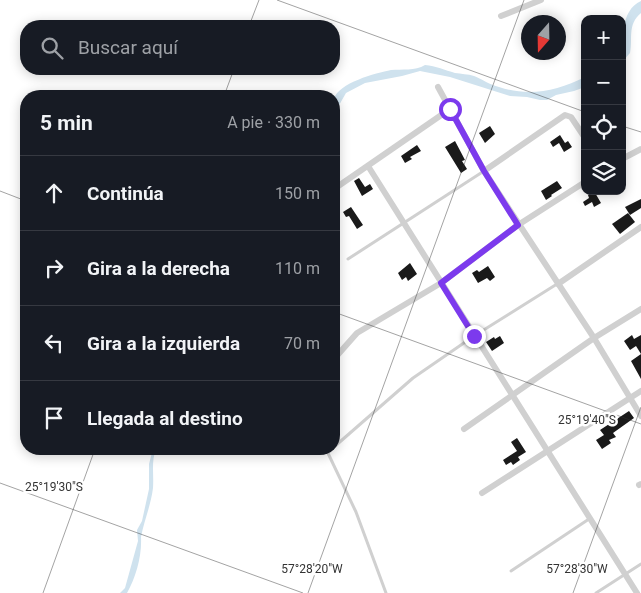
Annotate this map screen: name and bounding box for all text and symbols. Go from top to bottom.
north arrow [521,15,566,60]
map controls [581,15,626,195]
button: + [581,15,626,60]
search box [20,20,340,75]
icon: search [38,34,66,62]
text: Buscar aquí [78,36,178,59]
button: − [581,60,626,105]
route start [439,98,462,121]
button: locate [581,105,626,150]
text: 5 min [40,111,93,135]
text: A pie · 330 m [227,113,320,132]
button: layers [581,150,626,195]
icon: ahead [40,179,68,207]
text: Continúa [87,182,164,205]
text: 150 m [275,184,320,203]
icon: right [40,254,68,282]
text: Gira a la derecha [87,257,230,280]
text: 110 m [275,259,320,278]
route end [463,325,486,348]
icon: left [40,329,68,357]
text: Gira a la izquierda [87,332,240,355]
text: 70 m [284,334,320,353]
icon: arrive [40,404,68,432]
text: Llegada al destino [87,407,243,430]
text: 25°19'40"S [558,413,616,427]
text: 25°19'30"S [25,480,83,494]
text: 57°28'20"W [281,562,343,576]
text: 57°28'30"W [546,562,608,576]

